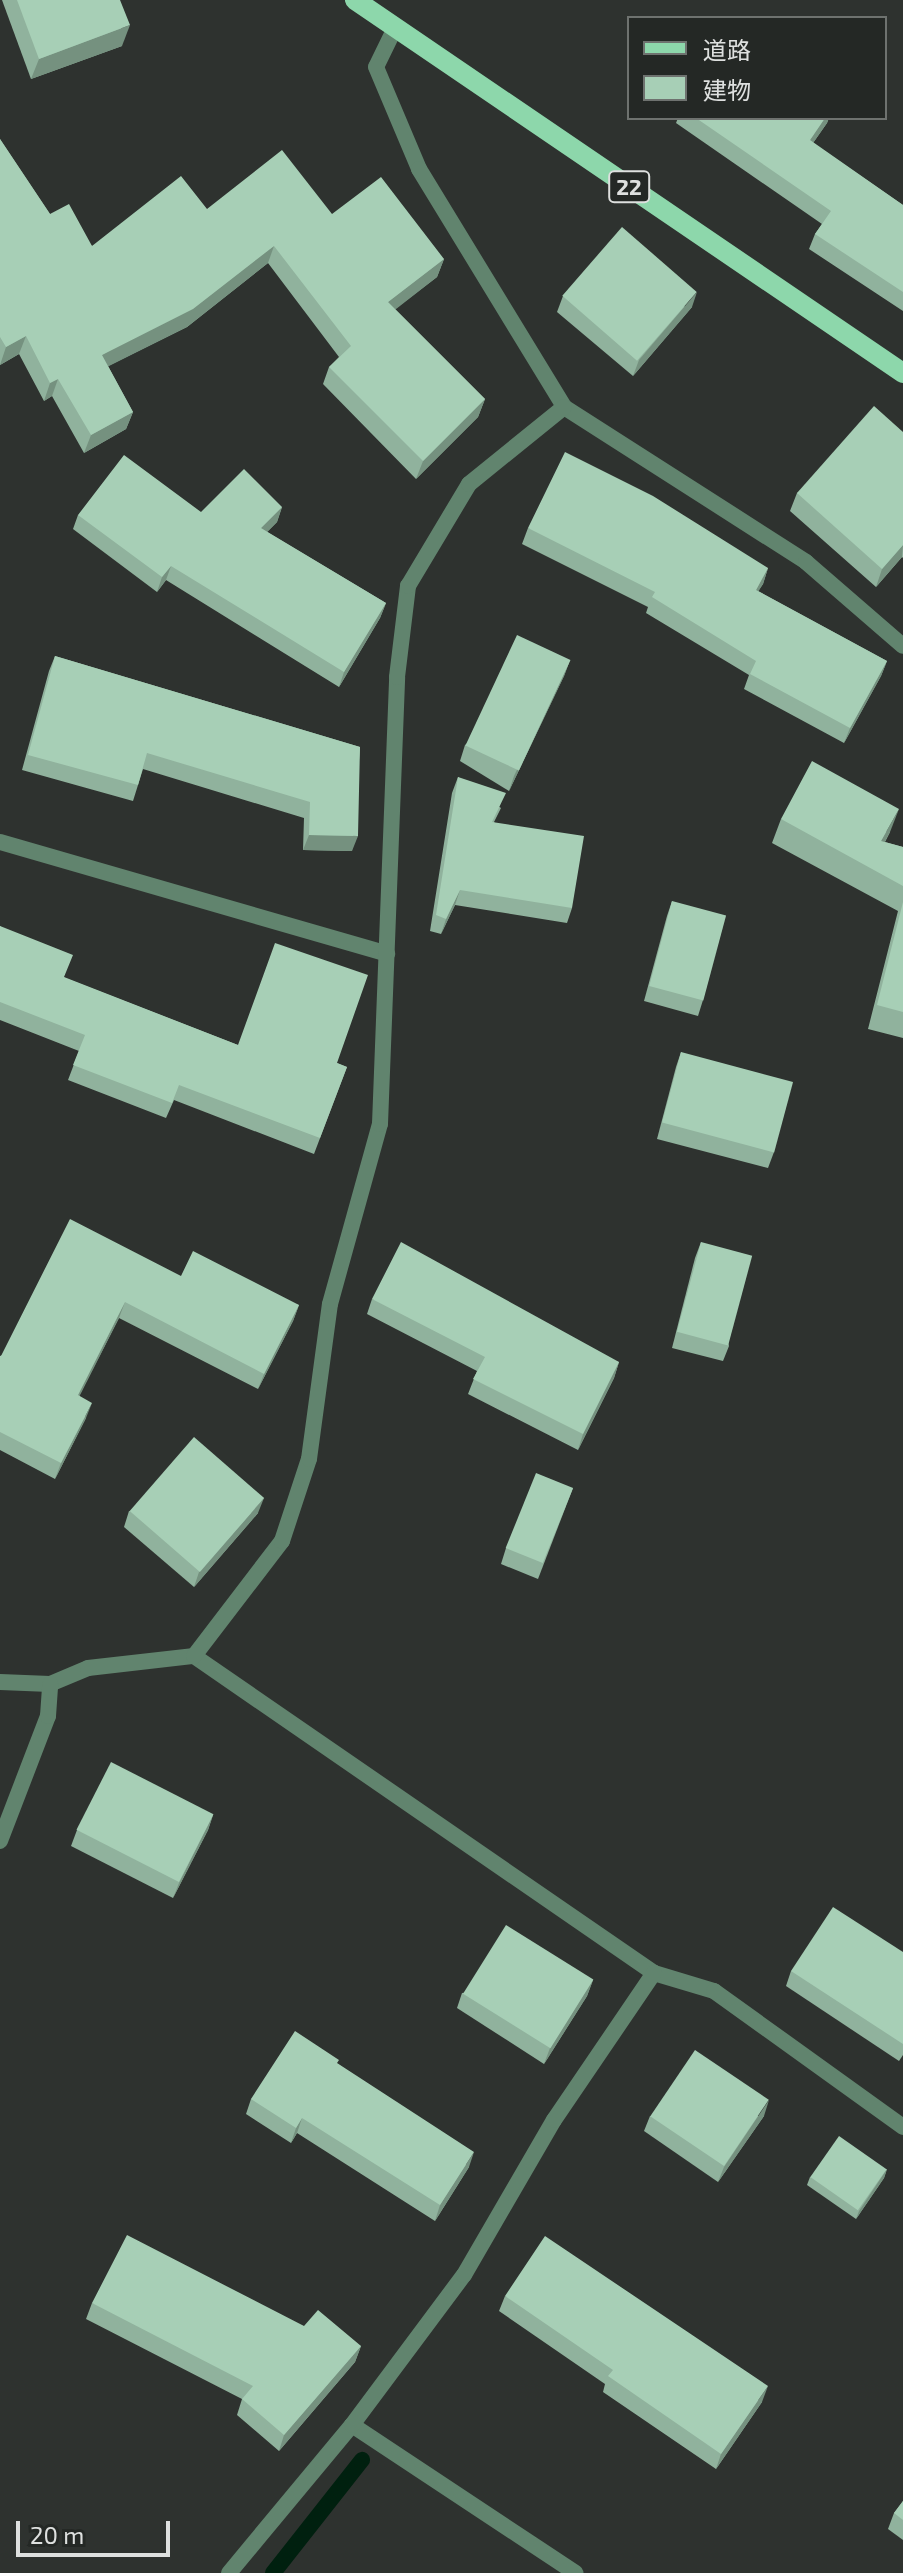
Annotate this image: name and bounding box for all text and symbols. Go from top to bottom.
legend [627,16,887,120]
text: 道路 [703,35,751,64]
text: 建物 [703,75,751,104]
road number: 22 [607,169,651,205]
scale bar [20,2505,174,2555]
text: 20 m [30,2520,84,2549]

